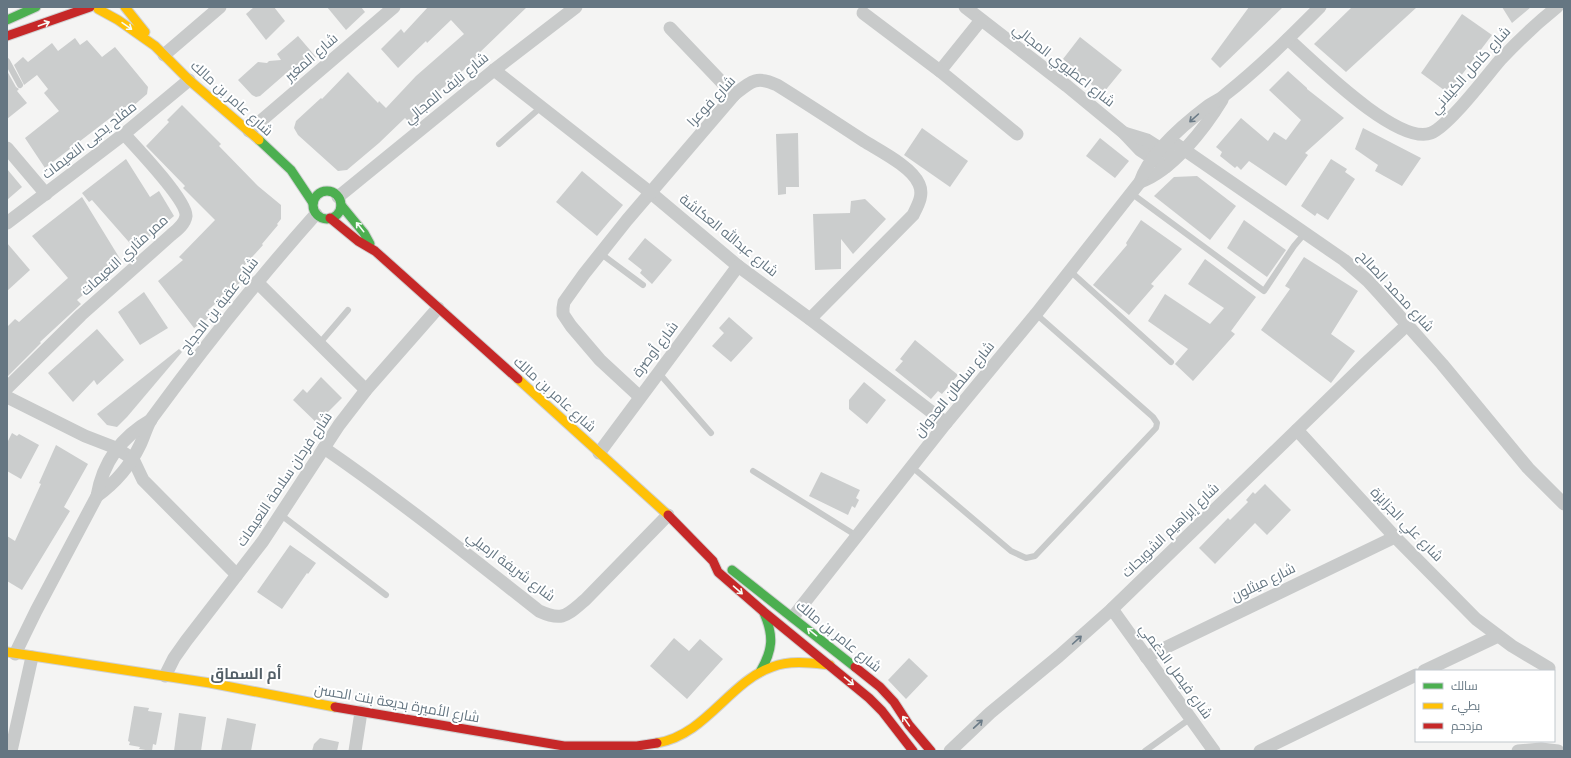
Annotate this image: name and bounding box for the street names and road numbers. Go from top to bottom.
street label: شارع اعطيوي المجالي [1007,19,1119,113]
street label: شارع كامل الكيلاني [1426,22,1516,120]
street label: شارع المغير [280,29,341,86]
street label: شارع نايف المجالي [400,48,494,130]
street label: شارع عامر بن مالك [187,56,277,140]
street label: شارع فوعرا [683,72,739,130]
street label: مفلح يحيى النعيمات [38,97,140,183]
street label: شارع عبدالله العكاشة [676,190,782,280]
street label: ممر مثاري النعيمات [76,211,174,301]
street label: شارع محمد الصالح [1354,247,1438,335]
street label: شارع عقبة بن الحجاج [176,253,262,357]
street label: شارع أوصرة [628,318,682,380]
street label: شارع سلطان العدوان [910,337,998,441]
street label: شارع عامر بن مالك [510,352,600,436]
street label: شارع فرحان سلامة النعيمات [232,408,336,550]
street label: شارع إبراهيم الشويحات [1117,479,1223,582]
street label: شارع علي الجزايزة [1365,483,1447,567]
street label: شارع شريفة ارميلي [461,527,559,608]
street label: شارع ميثلون [1228,559,1298,605]
street label: شارع عامر بن مالك [793,596,885,676]
street label: شارع فيصل الدغمي [1133,620,1217,724]
street label: شارع الأميرة بديعة بنت الحسن [313,680,481,726]

